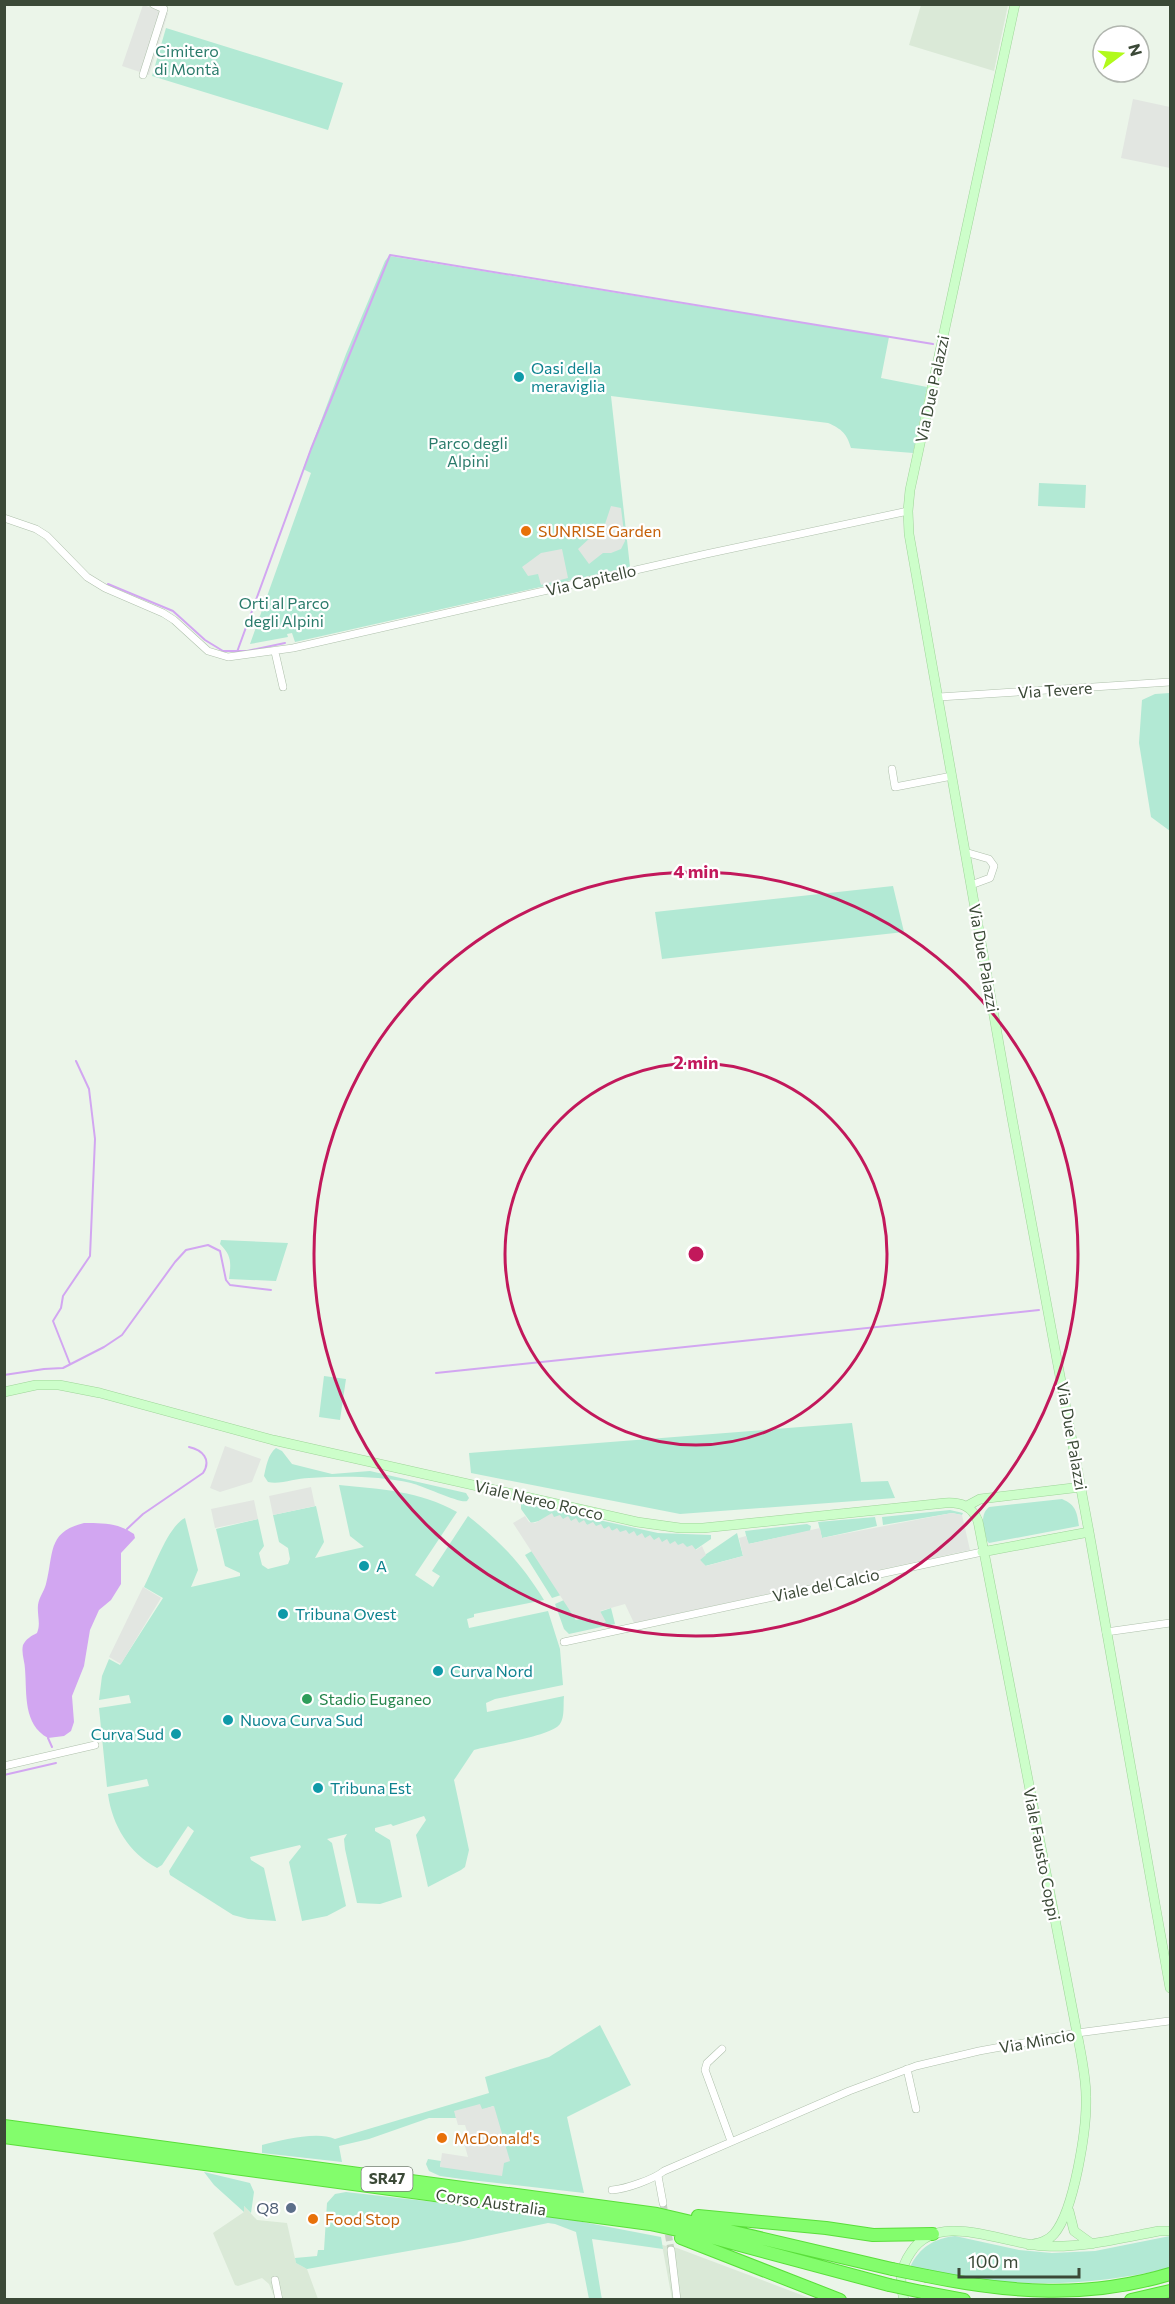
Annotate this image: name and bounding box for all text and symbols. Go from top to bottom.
north arrow [1091,24,1151,84]
park label: Cimitero di Montà [154,41,220,78]
text: N [1125,41,1147,58]
street label: Via Due Palazzi [911,333,952,444]
place label: Oasi della meraviglia [531,358,605,395]
marker: Oasi della meraviglia [512,370,526,384]
park label: Parco degli Alpini [428,433,508,470]
place label: SUNRISE Garden [538,521,661,540]
marker: SUNRISE Garden [519,524,533,538]
street label: Via Capitello [544,560,638,599]
park label: Orti al Parco degli Alpini [239,593,329,630]
street label: Via Tevere [1017,677,1093,702]
text: 4 min [673,860,719,882]
street label: Via Due Palazzi [966,902,1003,1014]
text: 2 min [674,1051,718,1073]
centre of rings [686,1244,706,1264]
street label: Via Due Palazzi [1054,1380,1091,1492]
street label: Viale Nereo Rocco [473,1475,605,1524]
place label: A [376,1556,387,1575]
marker: A [357,1559,371,1573]
street label: Viale del Calcio [771,1564,881,1605]
place label: Tribuna Ovest [295,1604,397,1623]
marker: Tribuna Ovest [276,1607,290,1621]
place label: Curva Nord [450,1661,533,1680]
marker: Curva Nord [431,1664,445,1678]
place label: Stadio Euganeo [319,1689,432,1708]
marker: Stadio Euganeo [300,1692,314,1706]
place label: Nuova Curva Sud [240,1710,363,1729]
marker: Nuova Curva Sud [221,1713,235,1727]
place label: Curva Sud [91,1724,164,1743]
marker: Curva Sud [169,1727,183,1741]
place label: Tribuna Est [330,1778,412,1797]
marker: Tribuna Est [311,1781,325,1795]
street label: Viale Fausto Coppi [1020,1786,1065,1922]
street label: Via Mincio [997,2024,1076,2057]
place label: McDonald's [454,2128,540,2147]
marker: McDonald's [435,2131,449,2145]
road number: SR47 [362,2167,412,2191]
street label: Corso Australia [435,2184,547,2219]
place label: Q8 [256,2198,279,2217]
marker: Q8 [284,2201,298,2215]
place label: Food Stop [325,2209,400,2228]
marker: Food Stop [306,2212,320,2226]
scale bar [959,2241,1079,2279]
text: 100 m [968,2250,1018,2272]

